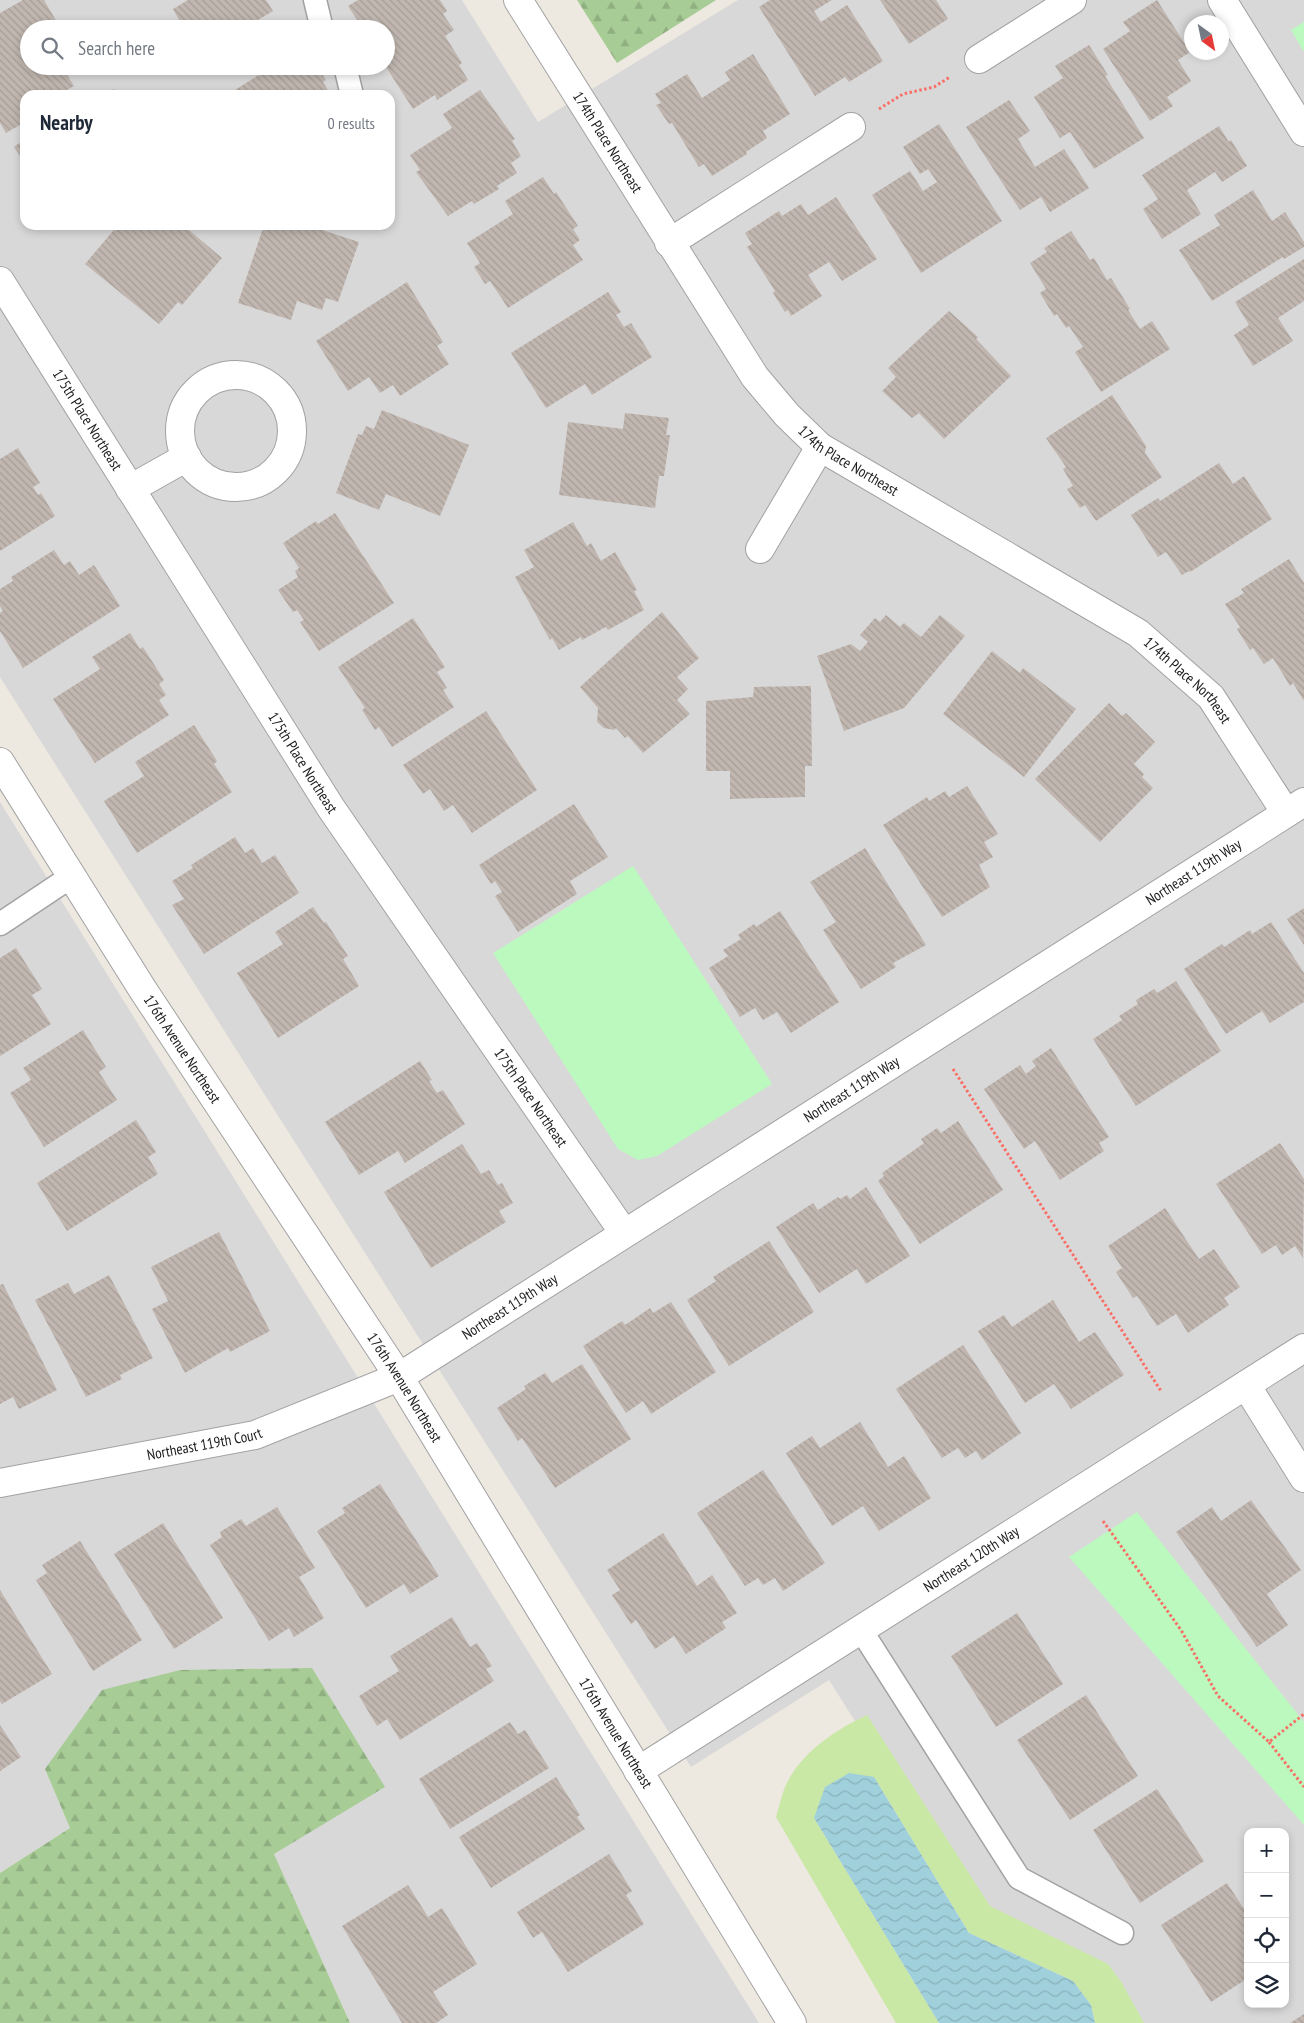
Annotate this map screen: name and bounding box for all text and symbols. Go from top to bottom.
north arrow [1184,15,1229,60]
search box [20,20,395,75]
icon: search [38,34,66,62]
text: Search here [78,36,155,60]
street label: 174th Place Northeast [569,88,647,196]
text: Nearby [40,109,93,136]
text: 0 results [328,113,375,133]
street label: 175th Place Northeast [49,365,127,474]
street label: 174th Place Northeast [794,421,902,500]
street label: 174th Place Northeast [1140,632,1236,727]
street label: 175th Place Northeast [264,708,342,817]
street label: Northeast 119th Way [1142,834,1245,909]
street label: 176th Avenue Northeast [140,991,225,1107]
street label: 175th Place Northeast [490,1044,572,1150]
street label: Northeast 119th Way [800,1051,903,1126]
street label: Northeast 119th Way [458,1269,561,1344]
street label: 176th Avenue Northeast [363,1329,447,1446]
street label: Northeast 119th Court [145,1423,265,1464]
street label: Northeast 120th Way [920,1521,1023,1596]
street label: 176th Avenue Northeast [575,1674,657,1792]
map controls [1244,1828,1289,2008]
button: + [1244,1828,1289,1873]
button: − [1244,1873,1289,1918]
button: locate [1244,1918,1289,1963]
button: layers [1244,1963,1289,2008]

